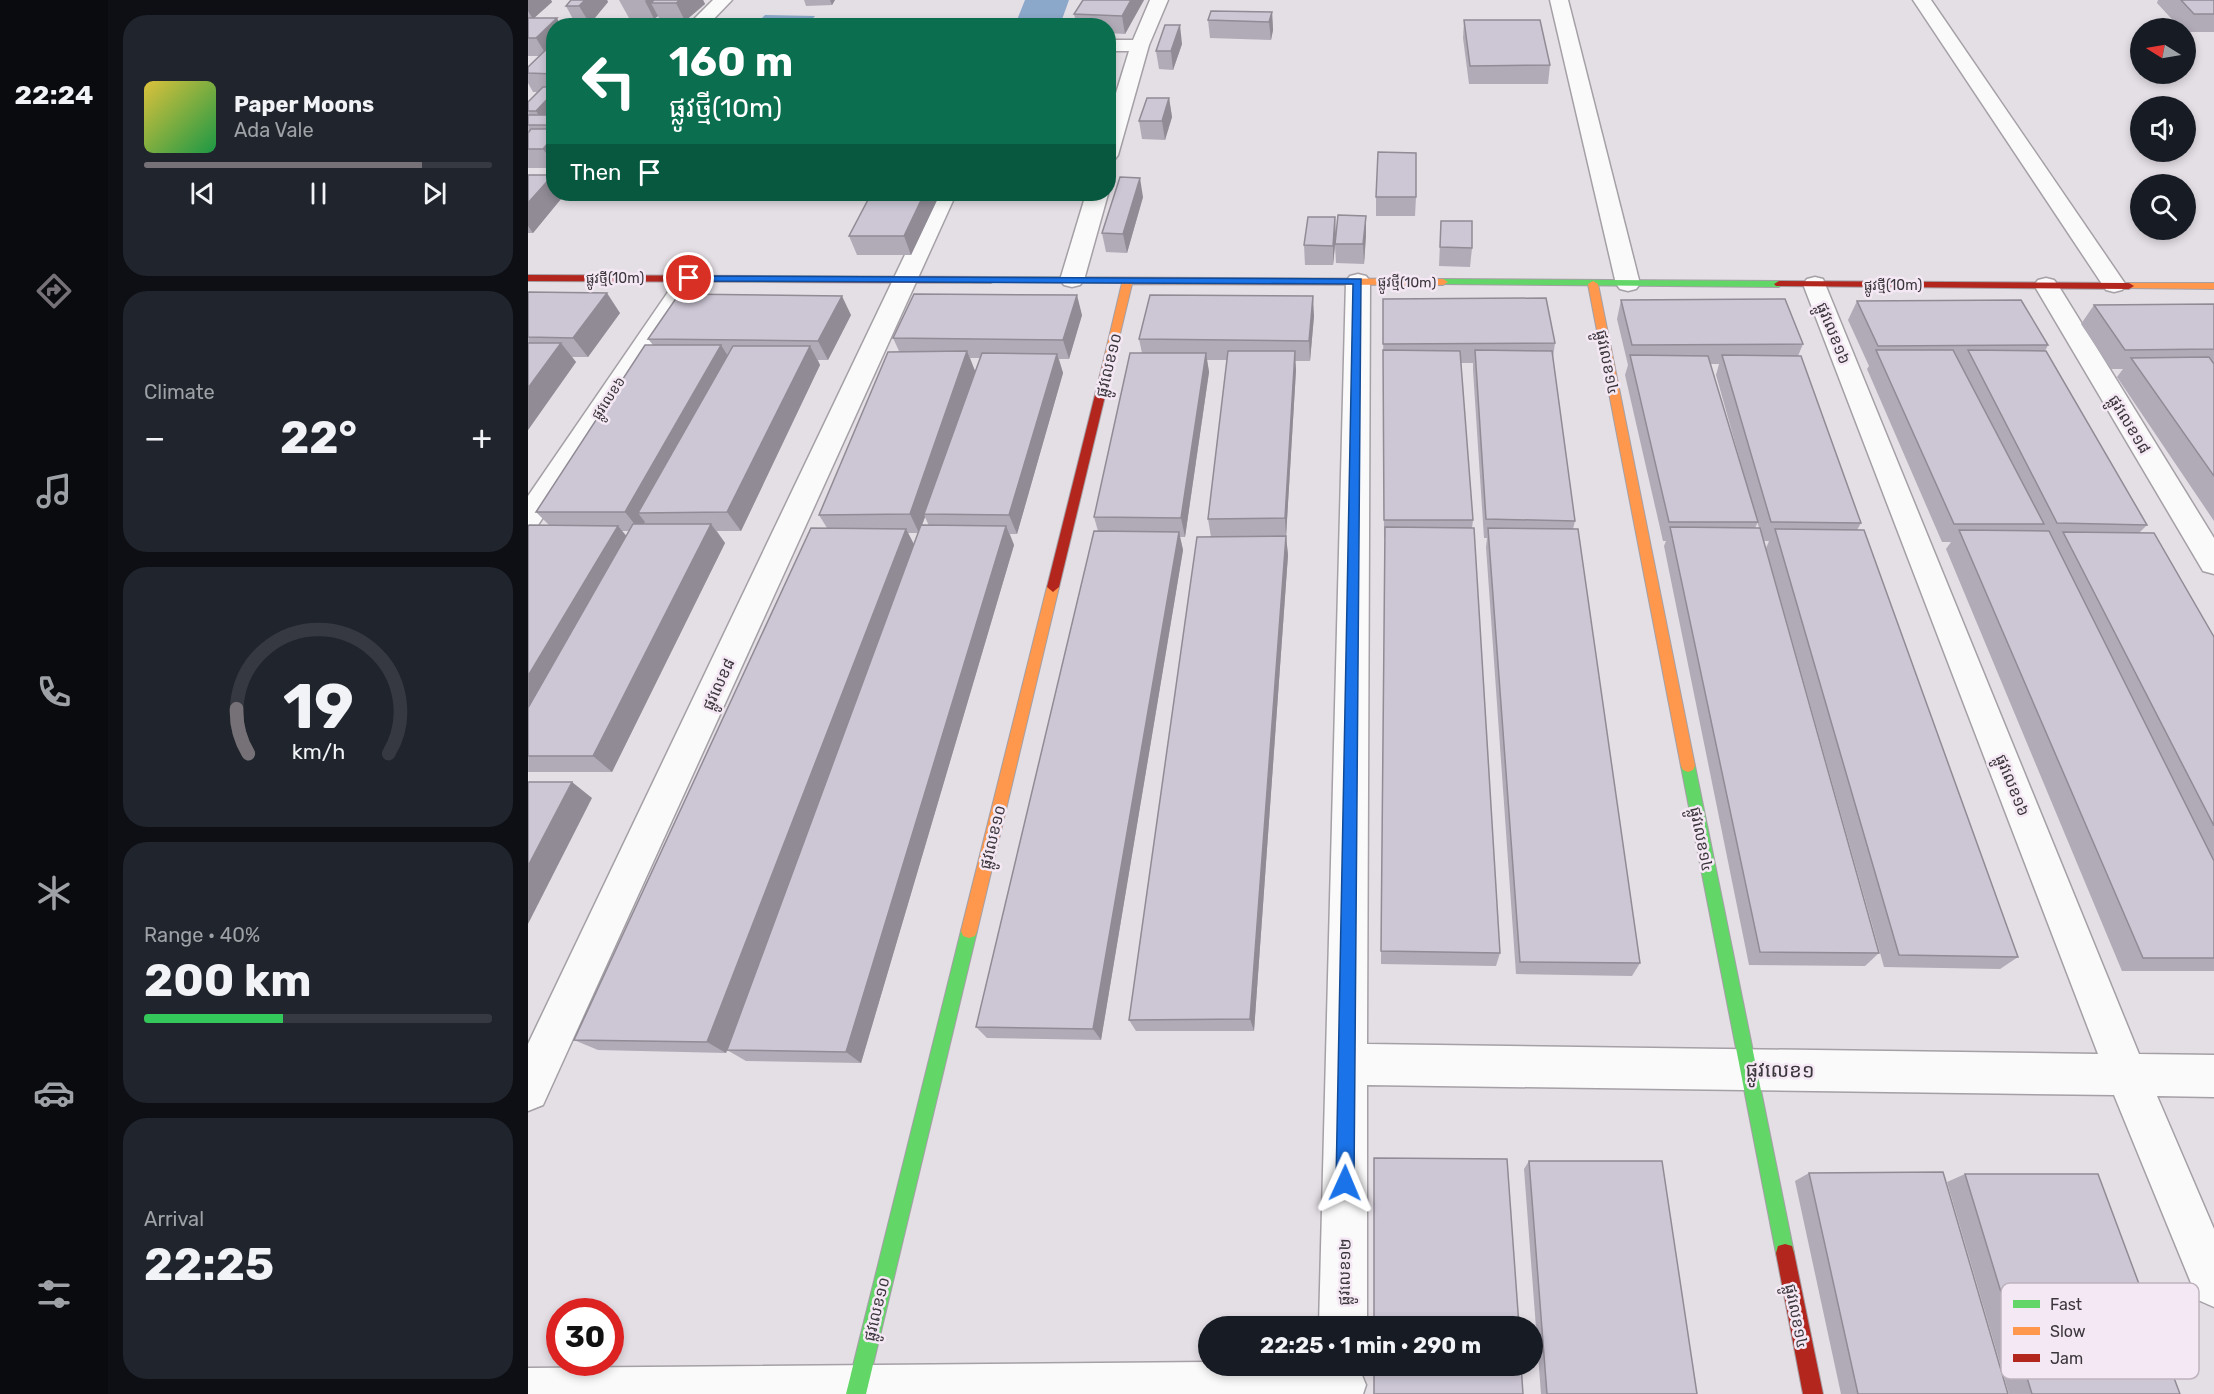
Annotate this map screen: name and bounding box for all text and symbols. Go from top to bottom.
north arrow [2130,18,2196,84]
map controls [2130,18,2196,240]
text: 160 m [669,37,793,87]
icon: left [570,42,648,120]
text: 22:24 [15,79,93,111]
text: Paper Moons [234,91,374,118]
text: ផ្លូវថ្មី(10m) [669,92,782,124]
button: sound [2130,96,2196,162]
text: Ada Vale [234,118,314,142]
icon: arrive [633,156,666,189]
text: Then [570,159,621,186]
button: search [2130,174,2196,240]
icon: previous [186,177,219,210]
icon: pause [302,177,335,210]
icon: next [418,177,451,210]
pin [663,252,714,303]
icon: arrive [672,261,705,294]
icon: directions [33,270,75,312]
street label: ផ្លូវថ្មី(10m) [586,270,644,290]
street label: ផ្លូវថ្មី(10m) [1377,273,1436,295]
street label: ផ្លូវថ្មី(10m) [1864,277,1922,297]
street label: ផ្លូវលេខ១៦ [1808,299,1855,369]
street label: ផ្លូវលេខ១៤ [1587,328,1623,397]
street label: ផ្លូវលេខ១០ [1091,331,1130,400]
street label: ផ្លូវលេខ៦ [588,374,632,425]
text: Climate [144,380,215,404]
street label: ផ្លូវលេខ១៨ [2101,391,2155,460]
text: 22° [280,411,357,464]
text: − [144,418,165,457]
text: + [471,418,492,457]
icon: music [33,470,75,512]
street label: ផ្លូវលេខ៨ [698,655,743,715]
text: 19 [282,670,354,744]
icon: phone [33,671,75,713]
text: km/h [291,739,345,764]
street label: ផ្លូវលេខ១៦ [1987,751,2034,821]
street label: ផ្លូវលេខ១០ [975,803,1014,872]
street label: ផ្លូវលេខ១៤ [1681,805,1717,874]
icon: climate [33,872,75,914]
text: Range · 40% [144,923,260,947]
text: 200 km [144,954,312,1007]
street label: ផ្លូវលេខ១ [1745,1057,1815,1090]
icon: car [33,1072,75,1114]
position arrow [1313,1151,1377,1215]
text: Arrival [144,1207,204,1231]
text: 22:25 [144,1238,274,1291]
street label: ផ្លូវលេខ១២ [1334,1238,1359,1306]
icon: filters [33,1273,75,1315]
street label: ផ្លូវលេខ១០ [859,1275,898,1344]
street label: ផ្លូវលេខ១៤ [1776,1282,1812,1351]
legend [2001,1283,2199,1379]
text: Fast [2050,1295,2082,1314]
speed limit sign: 30 [546,1298,624,1376]
text: Slow [2050,1322,2086,1341]
text: 22:25 · 1 min · 290 m [1260,1332,1481,1359]
text: Jam [2050,1349,2083,1368]

